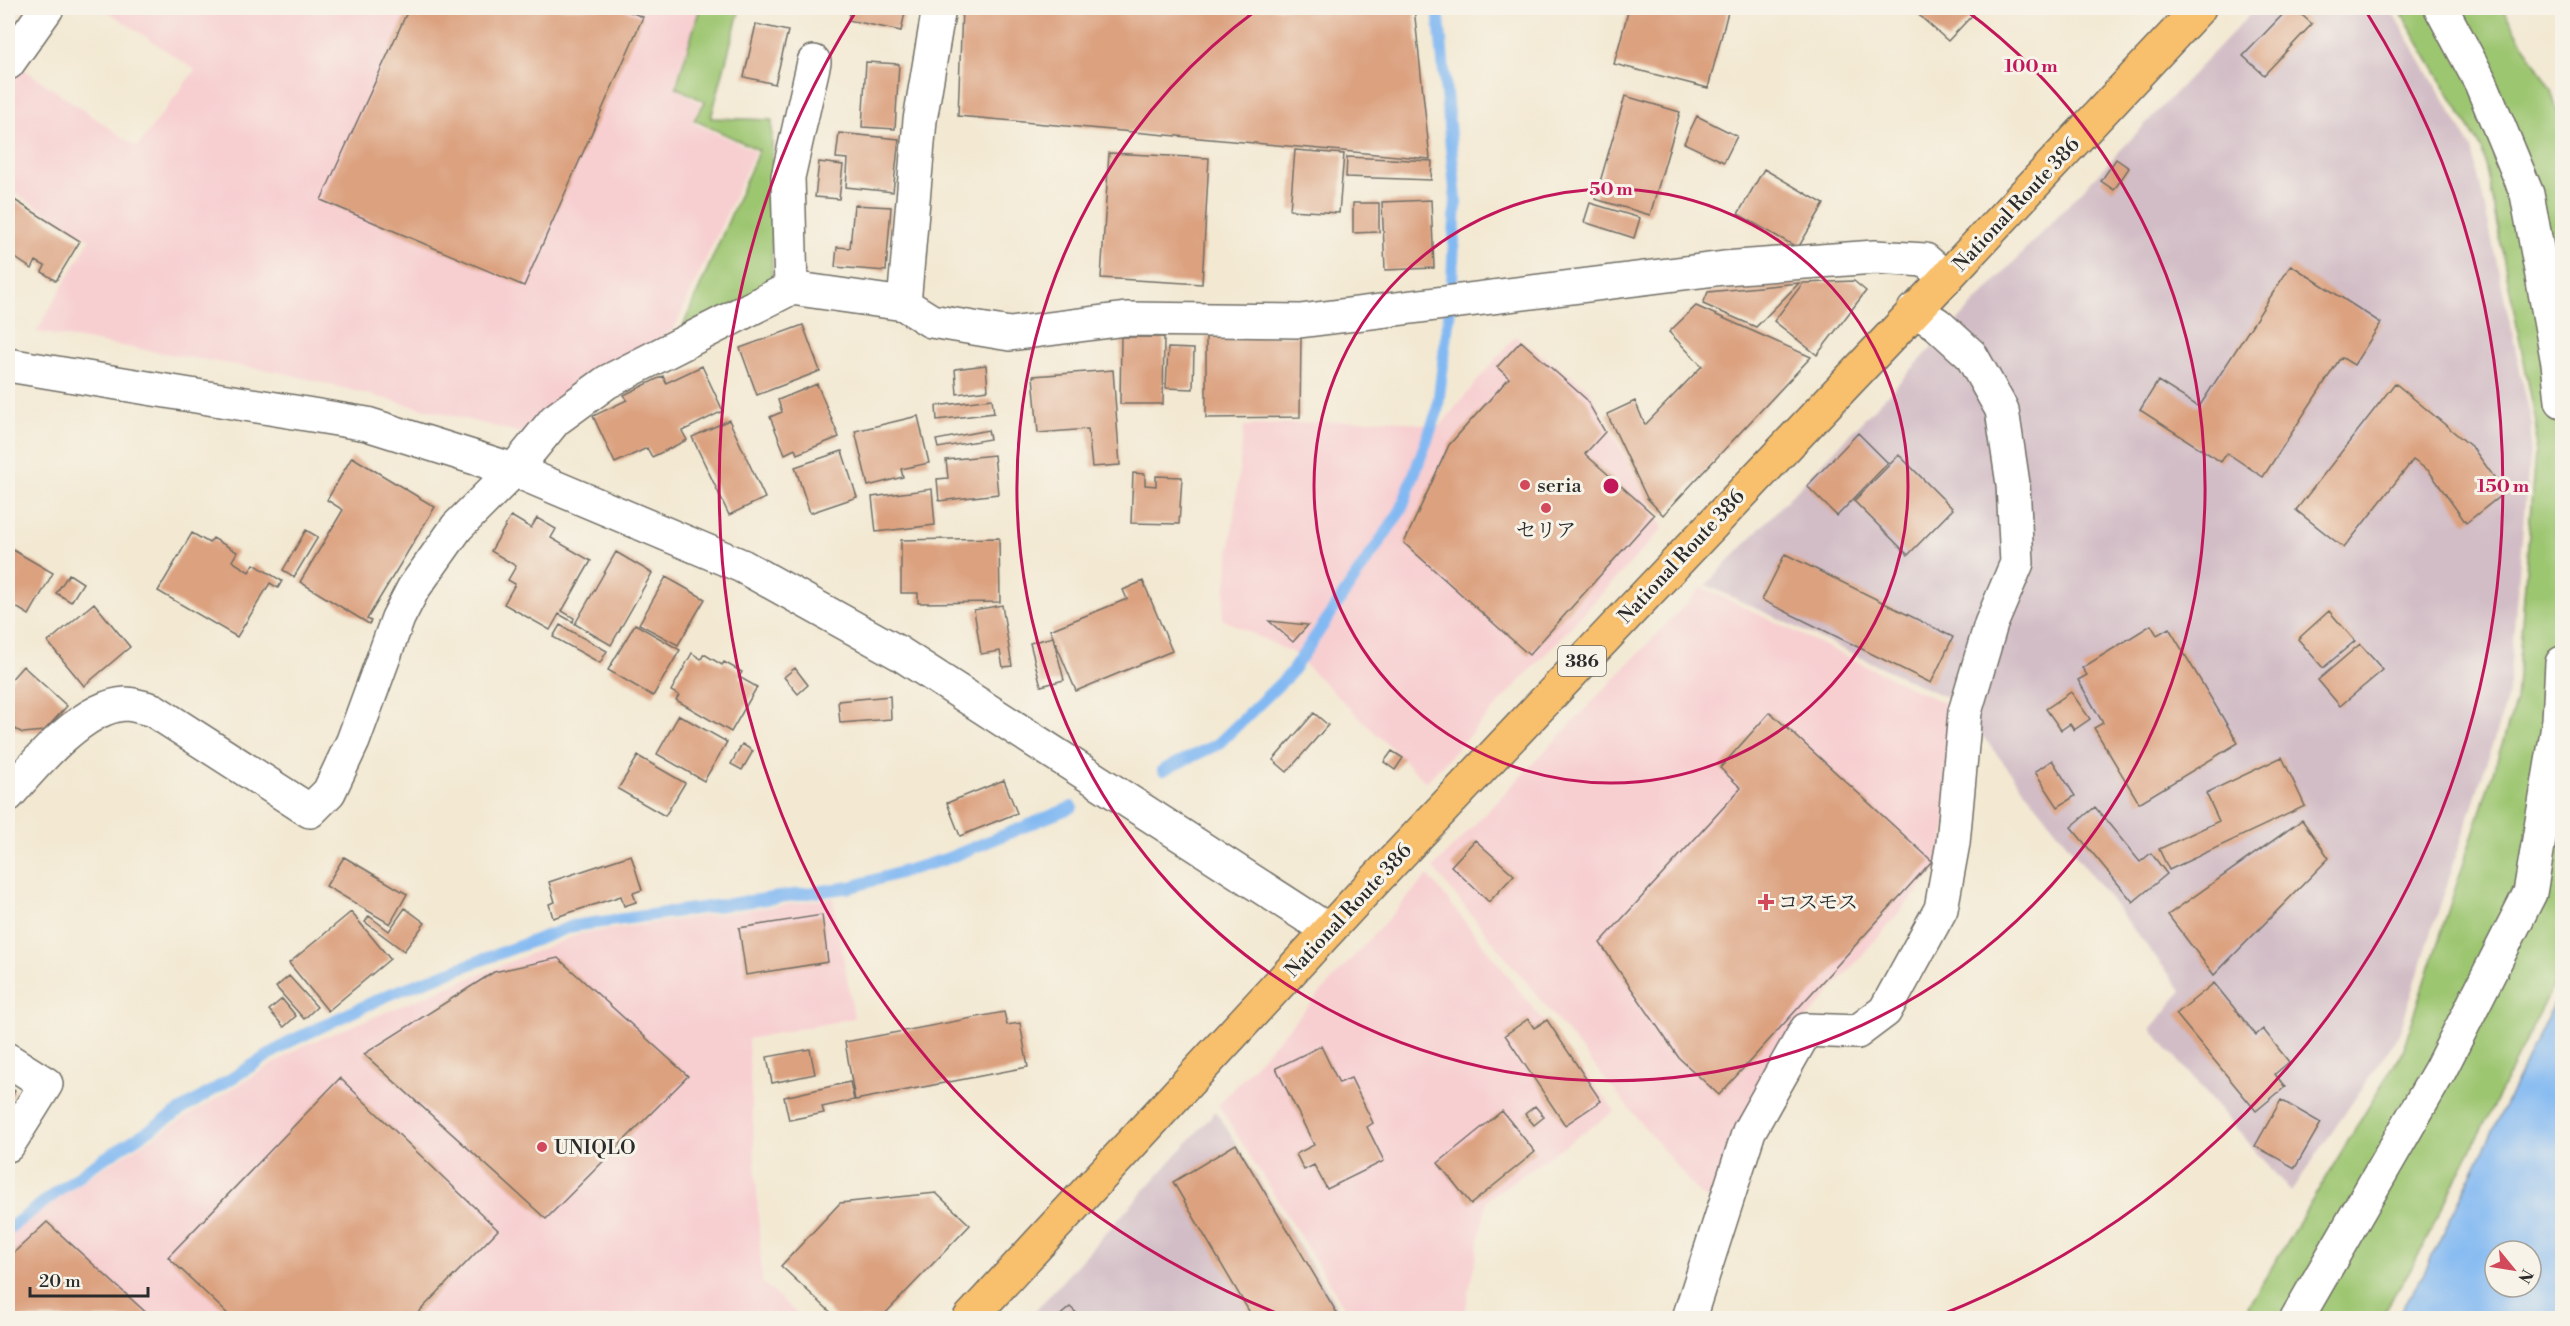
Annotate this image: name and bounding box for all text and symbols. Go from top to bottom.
text: 100 m [2004,55,2058,78]
street label: National Route 386 [1948,133,2086,277]
text: 50 m [1589,178,1633,201]
place label: seria [1537,474,1583,499]
text: 150 m [2477,475,2530,498]
centre of rings [1601,476,1621,496]
marker: seria [1518,478,1532,492]
street label: National Route 386 [1613,485,1751,629]
marker: セリア [1539,501,1553,515]
place label: セリア [1516,519,1576,544]
road number: 386 [1558,646,1606,676]
street label: National Route 386 [1280,839,1418,983]
place label: コスモス [1778,891,1858,916]
marker: コスモス [1759,895,1773,909]
place label: UNIQLO [554,1136,636,1161]
marker: UNIQLO [535,1140,549,1154]
north arrow [2483,1239,2543,1299]
scale bar [30,1260,148,1298]
text: N [2513,1266,2537,1287]
text: 20 m [39,1270,81,1293]

